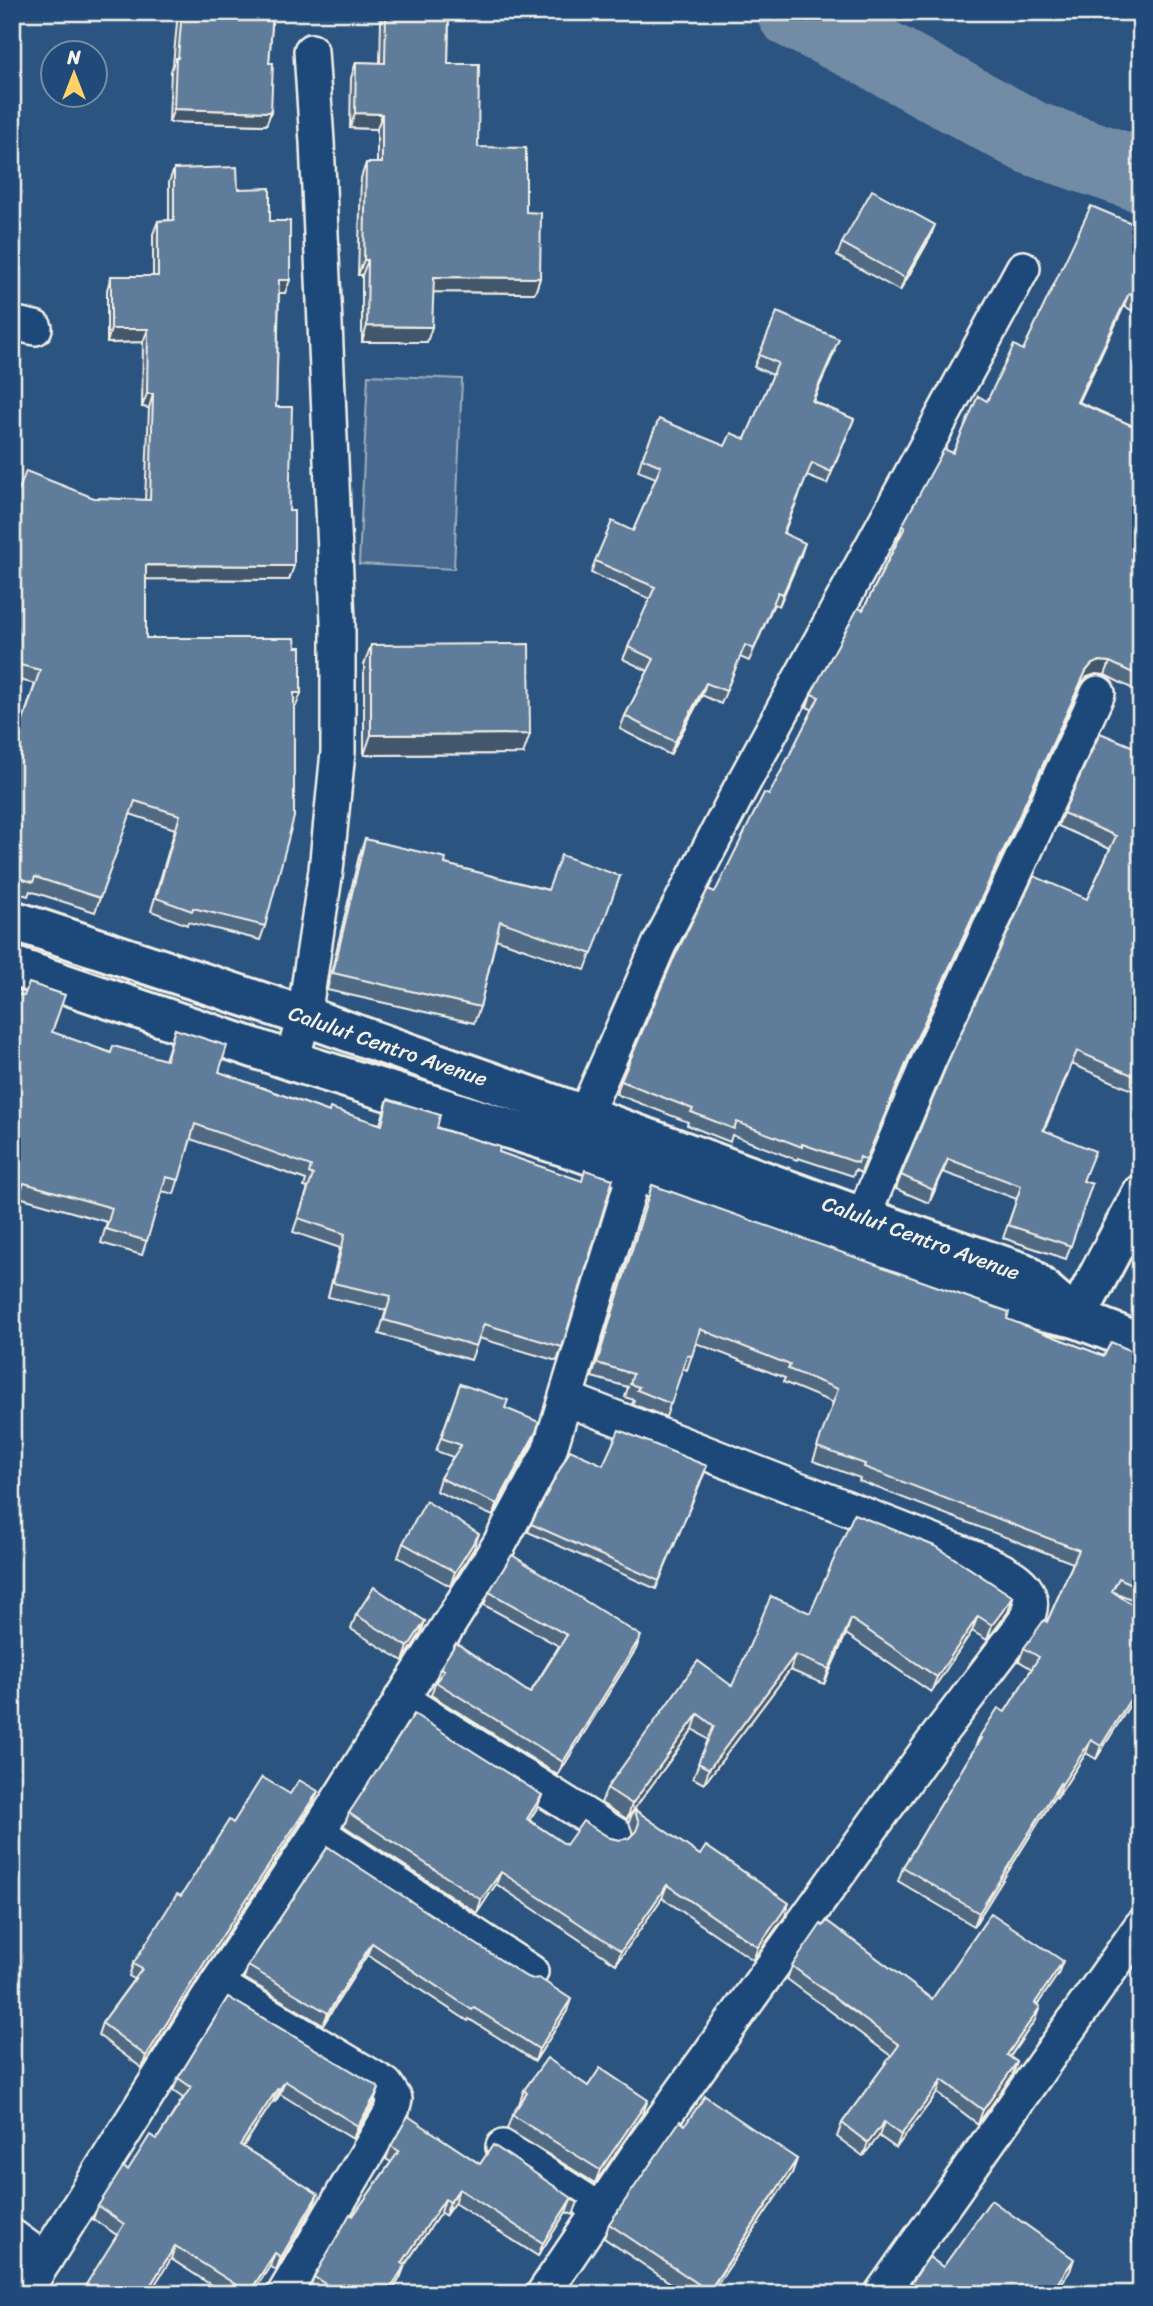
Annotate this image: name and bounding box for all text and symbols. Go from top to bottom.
north arrow [38,38,108,108]
text: N [66,41,81,74]
street label: Calulut Centro Avenue [283,994,493,1098]
street label: Calulut Centro Avenue [817,1185,1026,1292]

